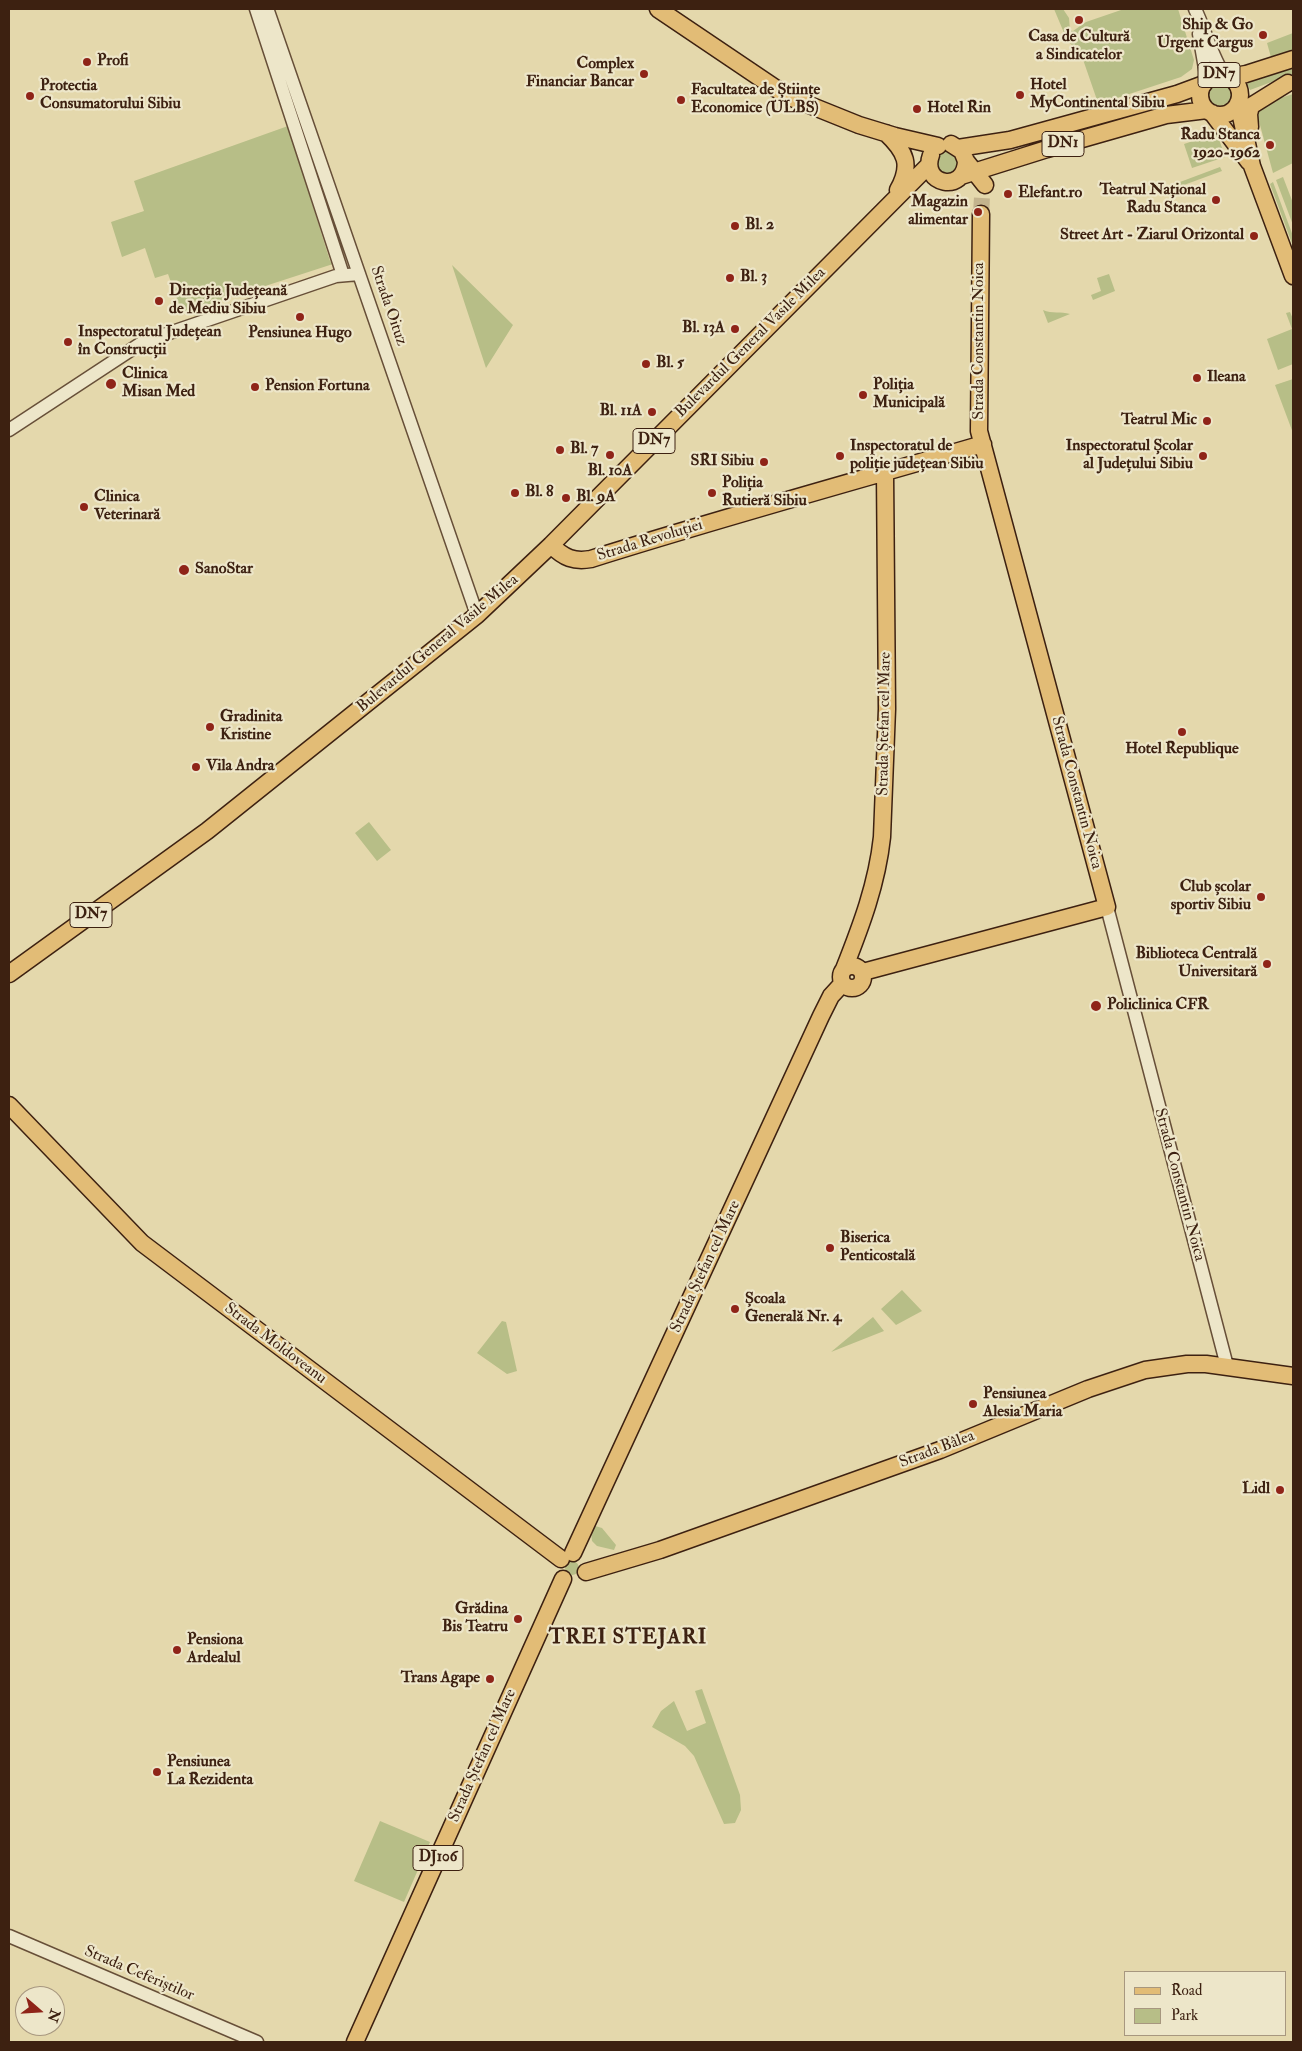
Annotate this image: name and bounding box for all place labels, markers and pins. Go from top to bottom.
marker: Casa de Cultură a Sindicatelor [1073,14,1085,26]
place label: Ship & Go Urgent Cargus [1157,16,1253,54]
place label: Casa de Cultură a Sindicatelor [1028,28,1130,66]
marker: Ship & Go Urgent Cargus [1257,29,1269,41]
place label: Profi [97,52,129,72]
place label: Complex Financiar Bancar [526,55,634,93]
marker: Profi [81,56,93,68]
marker: Complex Financiar Bancar [638,68,650,80]
place label: Hotel MyContinental Sibiu [1030,76,1165,114]
place label: Protectia Consumatorului Sibiu [40,77,181,115]
place label: Facultatea de Științe Economice (ULBS) [691,81,820,119]
marker: Hotel MyContinental Sibiu [1014,89,1026,101]
marker: Protectia Consumatorului Sibiu [24,90,36,102]
marker: Facultatea de Științe Economice (ULBS) [675,94,687,106]
place label: Hotel Rin [927,99,991,119]
marker: Hotel Rin [911,103,923,115]
place label: Radu Stanca 1920-1962 [1181,126,1260,164]
marker: Radu Stanca 1920-1962 [1264,139,1276,151]
place label: Teatrul Național Radu Stanca [1099,181,1206,219]
place label: Elefant.ro [1018,184,1082,204]
marker: Elefant.ro [1002,188,1014,200]
place label: Magazin alimentar [908,193,968,231]
marker: Teatrul Național Radu Stanca [1210,194,1222,206]
marker: Magazin alimentar [972,206,984,218]
place label: Bl. 2 [745,216,774,236]
marker: Bl. 2 [729,220,741,232]
place label: Street Art - Ziarul Orizontal [1060,226,1244,246]
marker: Street Art - Ziarul Orizontal [1248,230,1260,242]
place label: Bl. 3 [740,268,767,288]
marker: Bl. 3 [724,272,736,284]
place label: Direcția Județeană de Mediu Sibiu [169,282,287,320]
marker: Direcția Județeană de Mediu Sibiu [153,295,165,307]
marker: Pensiunea Hugo [294,311,306,323]
place label: Bl. 13A [682,319,725,339]
place label: Inspectoratul Județean în Construcții [78,323,221,361]
marker: Bl. 13A [729,323,741,335]
place label: Pensiunea Hugo [248,324,352,344]
marker: Inspectoratul Județean în Construcții [62,336,74,348]
place label: Bl. 5 [656,354,684,374]
marker: Bl. 5 [640,358,652,370]
place label: Clinica Misan Med [122,365,195,403]
place label: Ileana [1207,368,1246,388]
marker: Ileana [1191,372,1203,384]
place label: Poliția Municipală [873,376,945,414]
marker: Clinica Misan Med [104,377,118,391]
place label: Pension Fortuna [265,377,369,397]
marker: Pension Fortuna [249,381,261,393]
marker: Poliția Municipală [857,389,869,401]
place label: Bl. 11A [599,402,642,422]
marker: Bl. 11A [646,406,658,418]
place label: Teatrul Mic [1121,411,1197,431]
marker: Teatrul Mic [1201,415,1213,427]
place label: Inspectoratul de poliție județean Sibiu [850,437,983,475]
place label: Inspectoratul Școlar al Județului Sibiu [1066,437,1193,475]
place label: Bl. 7 [570,440,598,460]
marker: Bl. 7 [554,444,566,456]
marker: Bl. 10A [604,449,616,461]
marker: Inspectoratul de poliție județean Sibiu [834,450,846,462]
marker: Inspectoratul Școlar al Județului Sibiu [1197,450,1209,462]
place label: SRI Sibiu [691,452,754,472]
marker: SRI Sibiu [758,456,770,468]
place label: Bl. 10A [588,462,632,482]
place label: Poliția Rutieră Sibiu [722,474,807,512]
place label: Bl. 8 [525,483,554,503]
marker: Bl. 8 [509,487,521,499]
marker: Poliția Rutieră Sibiu [706,487,718,499]
place label: Clinica Veterinară [94,488,160,526]
place label: Bl. 9A [576,488,615,508]
marker: Bl. 9A [560,492,572,504]
marker: Clinica Veterinară [78,501,90,513]
place label: SanoStar [195,560,253,580]
marker: SanoStar [177,563,191,577]
place label: Gradinita Kristine [220,708,282,746]
marker: Gradinita Kristine [204,721,216,733]
marker: Hotel Republique [1176,726,1188,738]
place label: Hotel Republique [1125,740,1239,760]
place label: Vila Andra [206,757,274,777]
marker: Vila Andra [190,761,202,773]
place label: Club școlar sportiv Sibiu [1171,878,1251,916]
marker: Club școlar sportiv Sibiu [1255,891,1267,903]
place label: Biblioteca Centrală Universitară [1135,945,1257,983]
marker: Biblioteca Centrală Universitară [1261,958,1273,970]
place label: Policlinica CFR [1107,996,1209,1016]
marker: Policlinica CFR [1089,999,1103,1013]
place label: Biserica Penticostală [840,1229,915,1267]
marker: Biserica Penticostală [824,1242,836,1254]
place label: Școala Generală Nr. 4 [745,1290,841,1328]
marker: Școala Generală Nr. 4 [729,1303,741,1315]
place label: Pensiunea Alesia Maria [983,1385,1062,1423]
marker: Pensiunea Alesia Maria [967,1398,979,1410]
place label: Lidl [1242,1480,1270,1500]
marker: Lidl [1274,1484,1286,1496]
place label: Grădina Bis Teatru [442,1600,508,1638]
marker: Grădina Bis Teatru [512,1613,524,1625]
place label: Pensiona Ardealul [187,1631,243,1669]
marker: Pensiona Ardealul [171,1644,183,1656]
place label: Trans Agape [401,1669,480,1689]
marker: Trans Agape [484,1673,496,1685]
place label: Pensiunea La Rezidenta [167,1753,253,1791]
marker: Pensiunea La Rezidenta [151,1766,163,1778]

